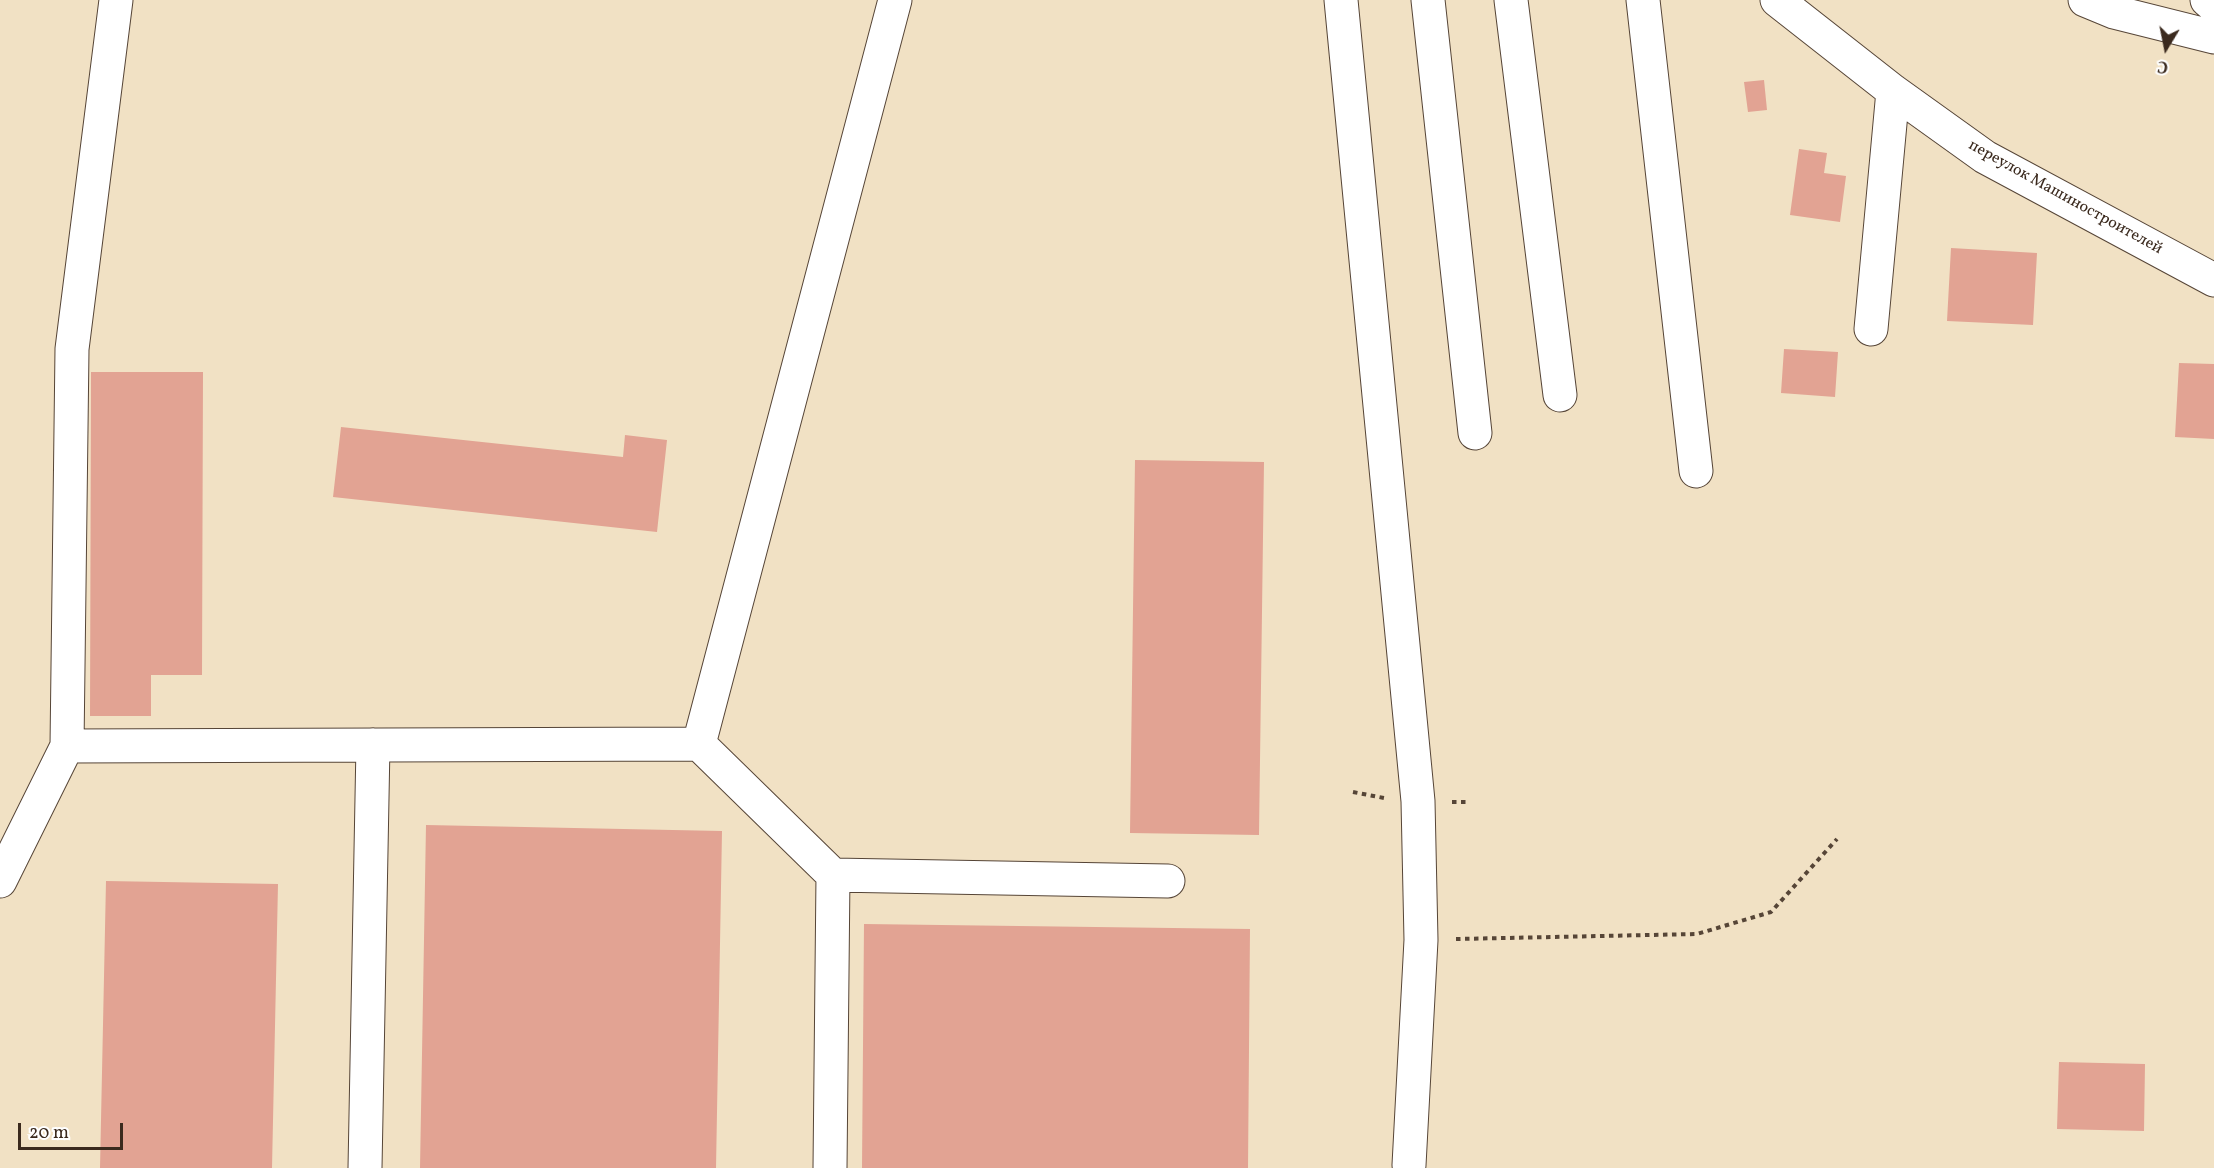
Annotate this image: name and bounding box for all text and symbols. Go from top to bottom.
north arrow [2136,18,2196,78]
text: С [2156,54,2170,77]
street label: переулок Машиностроителей [1965,137,2165,259]
scale bar [21,1111,126,1149]
text: 20 m [29,1121,69,1146]

